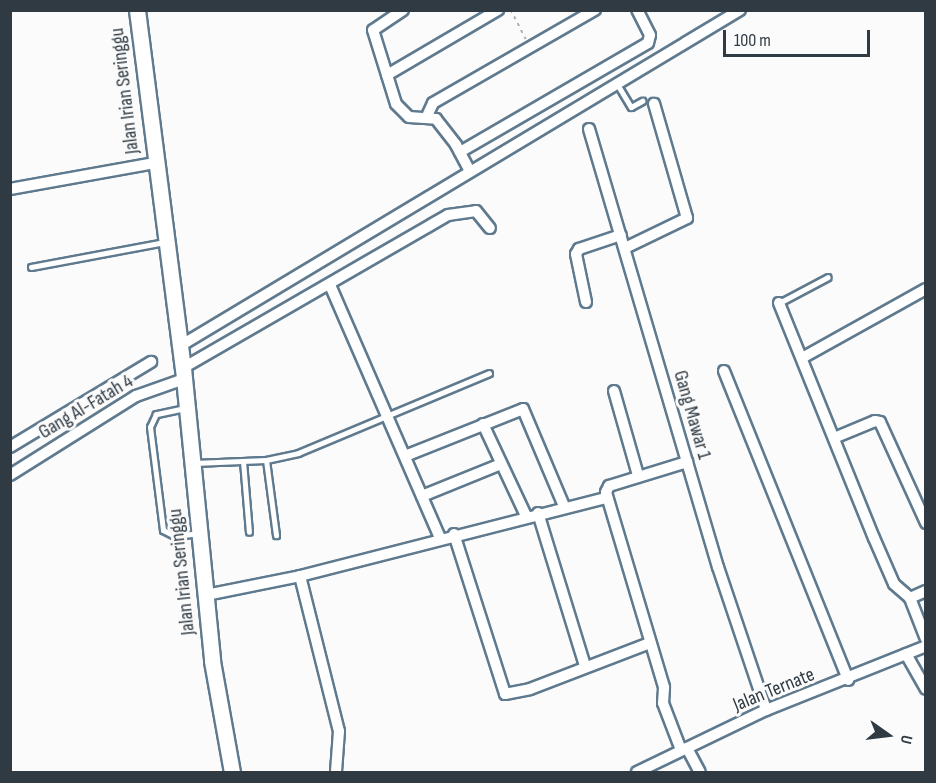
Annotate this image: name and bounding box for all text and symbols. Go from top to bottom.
scale bar [726,18,873,56]
street label: Jalan Irian Seringgu [105,27,145,155]
text: 100 m [734,30,771,51]
street label: Gang Mawar 1 [668,368,716,462]
street label: Gang Al-Fatah 4 [34,369,138,445]
street label: Jalan Irian Seringgu [163,508,201,636]
street label: Jalan Ternate [730,663,818,717]
north arrow [858,705,918,765]
text: U [896,733,916,746]

